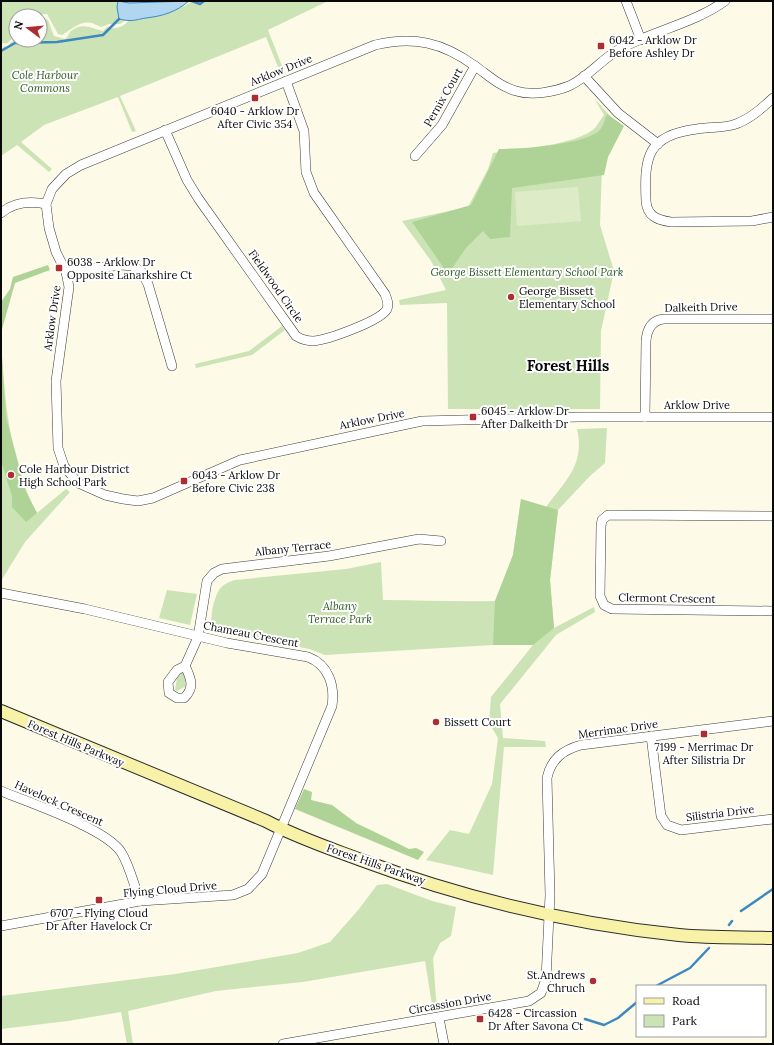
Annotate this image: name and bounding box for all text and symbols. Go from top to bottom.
north arrow [8,8,48,48]
text: N [10,19,26,31]
place label: 6042 - Arklow Dr Before Ashley Dr [609,33,697,60]
marker: 6042 - Arklow Dr Before Ashley Dr [596,41,606,51]
street label: Arklow Drive [247,51,314,89]
street label: Pernix Court [421,64,466,129]
park label: Cole Harbour Commons [12,68,79,95]
marker: 6040 - Arklow Dr After Civic 354 [250,93,260,103]
place label: 6040 - Arklow Dr After Civic 354 [211,104,300,131]
street label: Fieldwood Circle [246,247,306,325]
place label: 6038 - Arklow Dr Opposite Lanarkshire Ct [67,255,193,282]
marker: 6038 - Arklow Dr Opposite Lanarkshire Ct [54,263,64,273]
park label: George Bissett Elementary School Park [431,265,624,279]
street label: Arklow Drive [40,284,64,353]
place label: George Bissett Elementary School [519,284,615,311]
marker: George Bissett Elementary School [506,292,516,302]
street label: Dalkeith Drive [664,299,738,315]
district label: Forest Hills [527,356,609,375]
street label: Arklow Drive [663,398,730,412]
place label: 6045 - Arklow Dr After Dalkeith Dr [480,404,569,431]
street label: Arklow Drive [337,406,406,432]
marker: 6045 - Arklow Dr After Dalkeith Dr [468,412,478,422]
place label: Cole Harbour District High School Park [19,462,130,489]
place label: 6043 - Arklow Dr Before Civic 238 [192,468,280,495]
marker: Cole Harbour District High School Park [6,470,16,480]
marker: 6043 - Arklow Dr Before Civic 238 [179,476,189,486]
street label: Albany Terrace [253,537,332,559]
street label: Clermont Crescent [618,590,717,606]
park label: Albany Terrace Park [308,599,372,626]
street label: Chameau Crescent [202,618,301,650]
place label: Bissett Court [444,715,512,729]
street label: Forest Hills Parkway [26,716,127,770]
street label: Merrimac Drive [577,716,659,742]
marker: Bissett Court [431,717,441,727]
marker: 7199 - Merrimac Dr After Silistria Dr [699,729,709,739]
place label: 7199 - Merrimac Dr After Silistria Dr [655,740,754,767]
street label: Havelock Crescent [12,777,106,829]
street label: Silistria Drive [685,802,755,824]
street label: Forest Hills Parkway [325,840,427,888]
street label: Flying Cloud Drive [122,878,218,900]
marker: 6707 - Flying Cloud Dr After Havelock Cr [94,895,104,905]
place label: 6707 - Flying Cloud Dr After Havelock Cr [46,906,152,933]
place label: St.Andrews Chruch [527,968,585,995]
marker: St.Andrews Chruch [588,976,598,986]
legend [636,985,766,1037]
street label: Circassion Drive [408,989,492,1017]
text: Road [672,993,700,1008]
place label: 6428 - Circassion Dr After Savona Ct [488,1006,584,1033]
text: Park [672,1013,698,1028]
marker: 6428 - Circassion Dr After Savona Ct [475,1014,485,1024]

